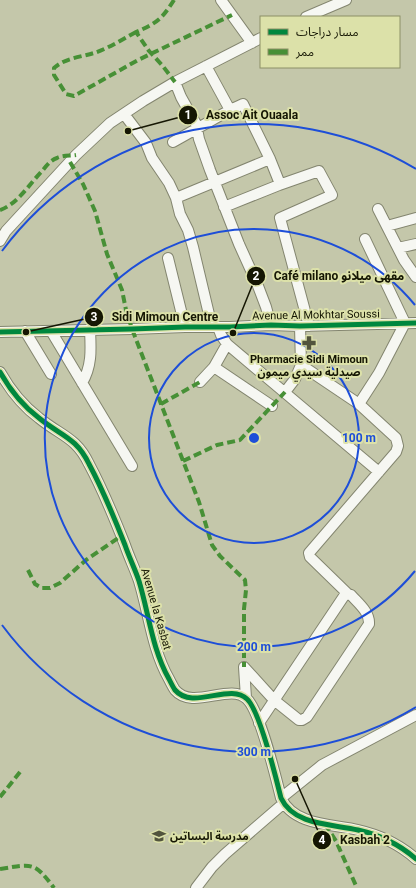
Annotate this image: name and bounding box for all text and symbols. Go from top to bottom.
legend [260,16,400,68]
text: مسار دراجات [296,25,359,39]
text: ممر [295,45,314,59]
callout: Assoc Ait Ouaala [178,103,306,127]
text: 1 [185,108,191,122]
text: Assoc Ait Ouaala [206,108,299,122]
callout: Café milano مقهى ميلانو [246,264,413,288]
text: 2 [253,269,260,283]
text: Café milano مقهى ميلانو [274,269,404,283]
callout: Sidi Mimoun Centre [84,305,227,329]
street label: Avenue Al Mokhtar Soussi [252,307,380,323]
text: 3 [91,310,98,324]
text: Sidi Mimoun Centre [112,310,219,324]
pharmacy icon: Pharmacie Sidi Mimoun صيدلية سيدي ميمون [301,335,317,351]
place label: Pharmacie Sidi Mimoun صيدلية سيدي ميمون [250,353,368,381]
centre of rings [247,431,261,445]
text: 100 m [342,431,376,445]
street label: Avenue la Kasbat [138,567,174,652]
text: 200 m [237,640,271,654]
text: 300 m [237,745,271,759]
school or university icon: مدرسة البساتين [151,828,167,844]
callout: Kasbah 2 [312,828,398,852]
place label: مدرسة البساتين [170,830,249,843]
text: 4 [319,833,326,847]
text: Kasbah 2 [340,833,390,847]

